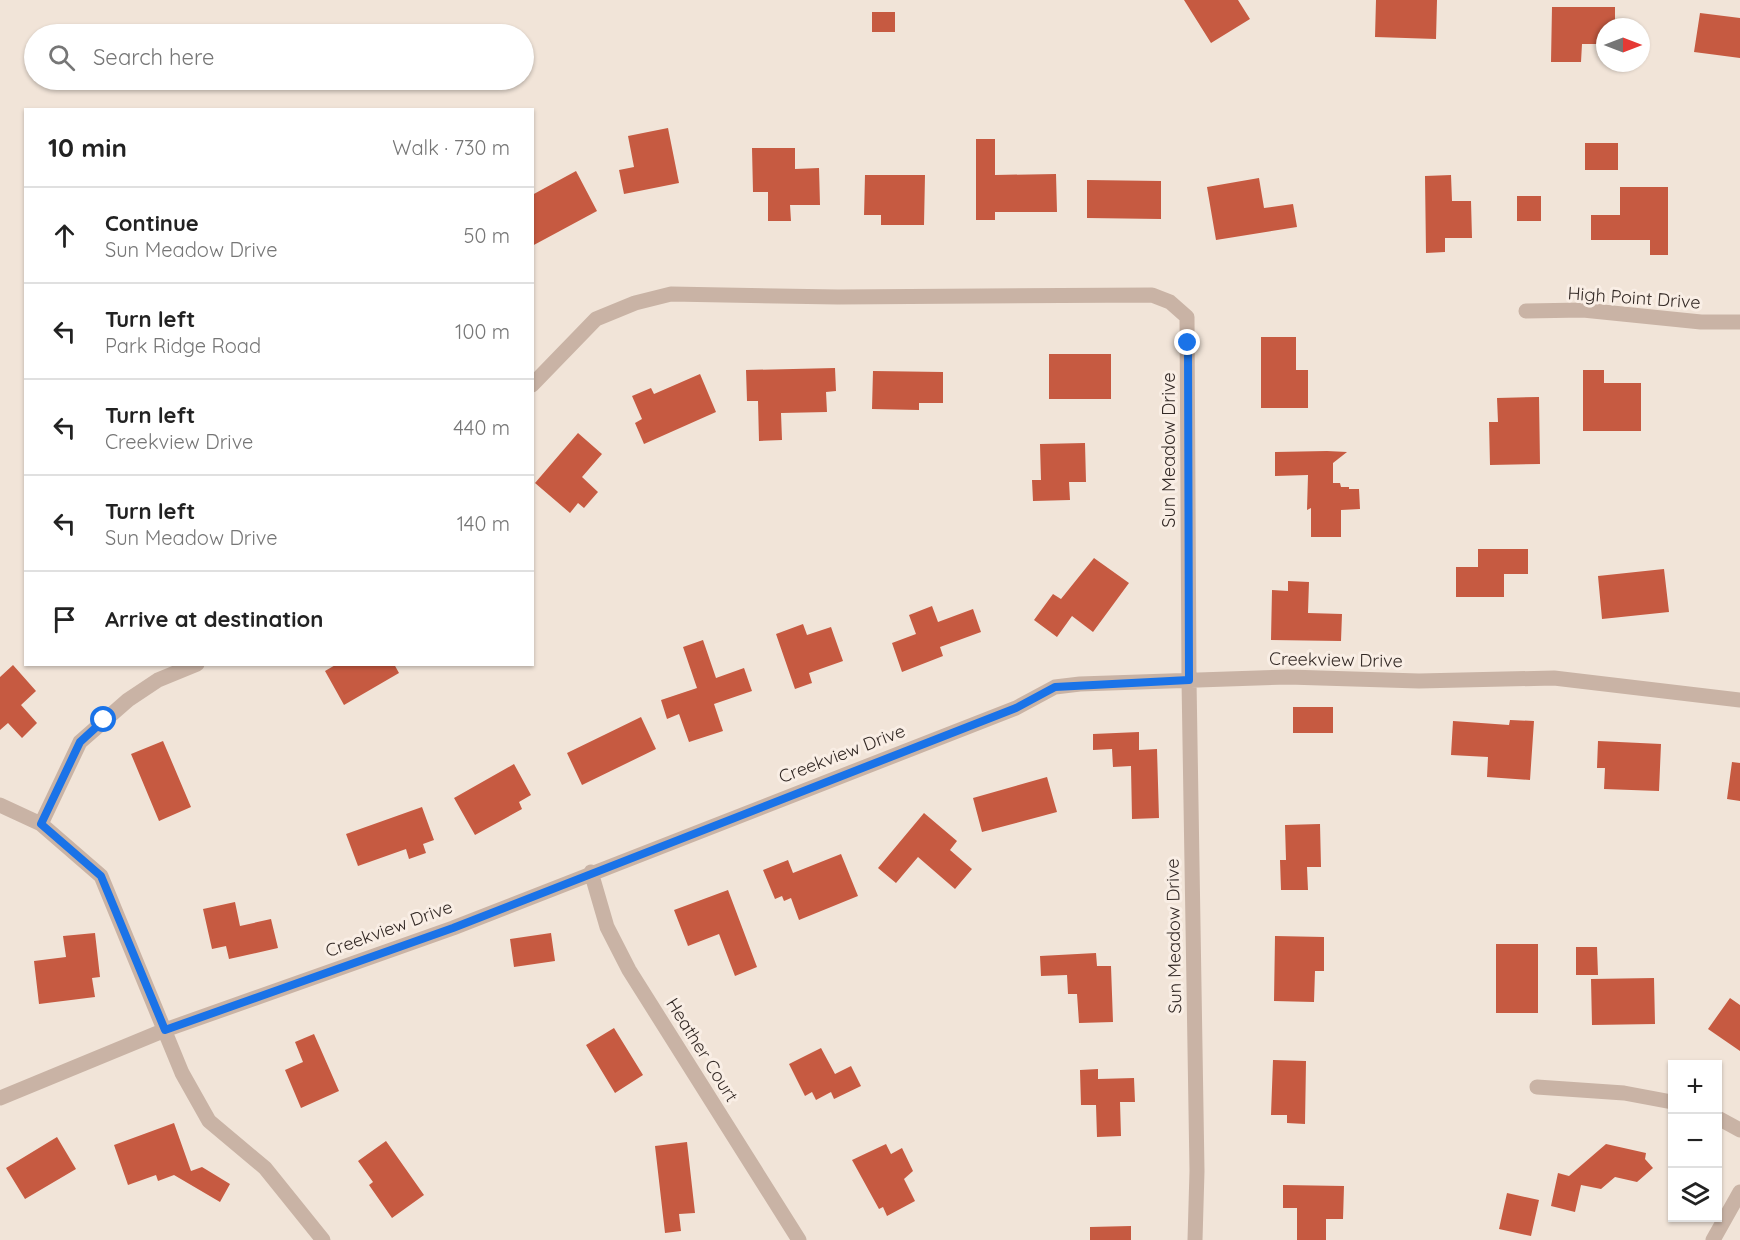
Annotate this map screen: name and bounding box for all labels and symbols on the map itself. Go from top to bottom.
north arrow [1596,18,1650,72]
street label: High Point Drive [1567,281,1701,314]
route end [1174,329,1200,355]
street label: Sun Meadow Drive [1157,372,1180,528]
street label: Creekview Drive [1269,647,1403,672]
route start [90,706,116,732]
street label: Creekview Drive [775,719,908,788]
street label: Sun Meadow Drive [1161,858,1186,1014]
street label: Creekview Drive [322,895,456,962]
street label: Heather Court [661,993,744,1106]

